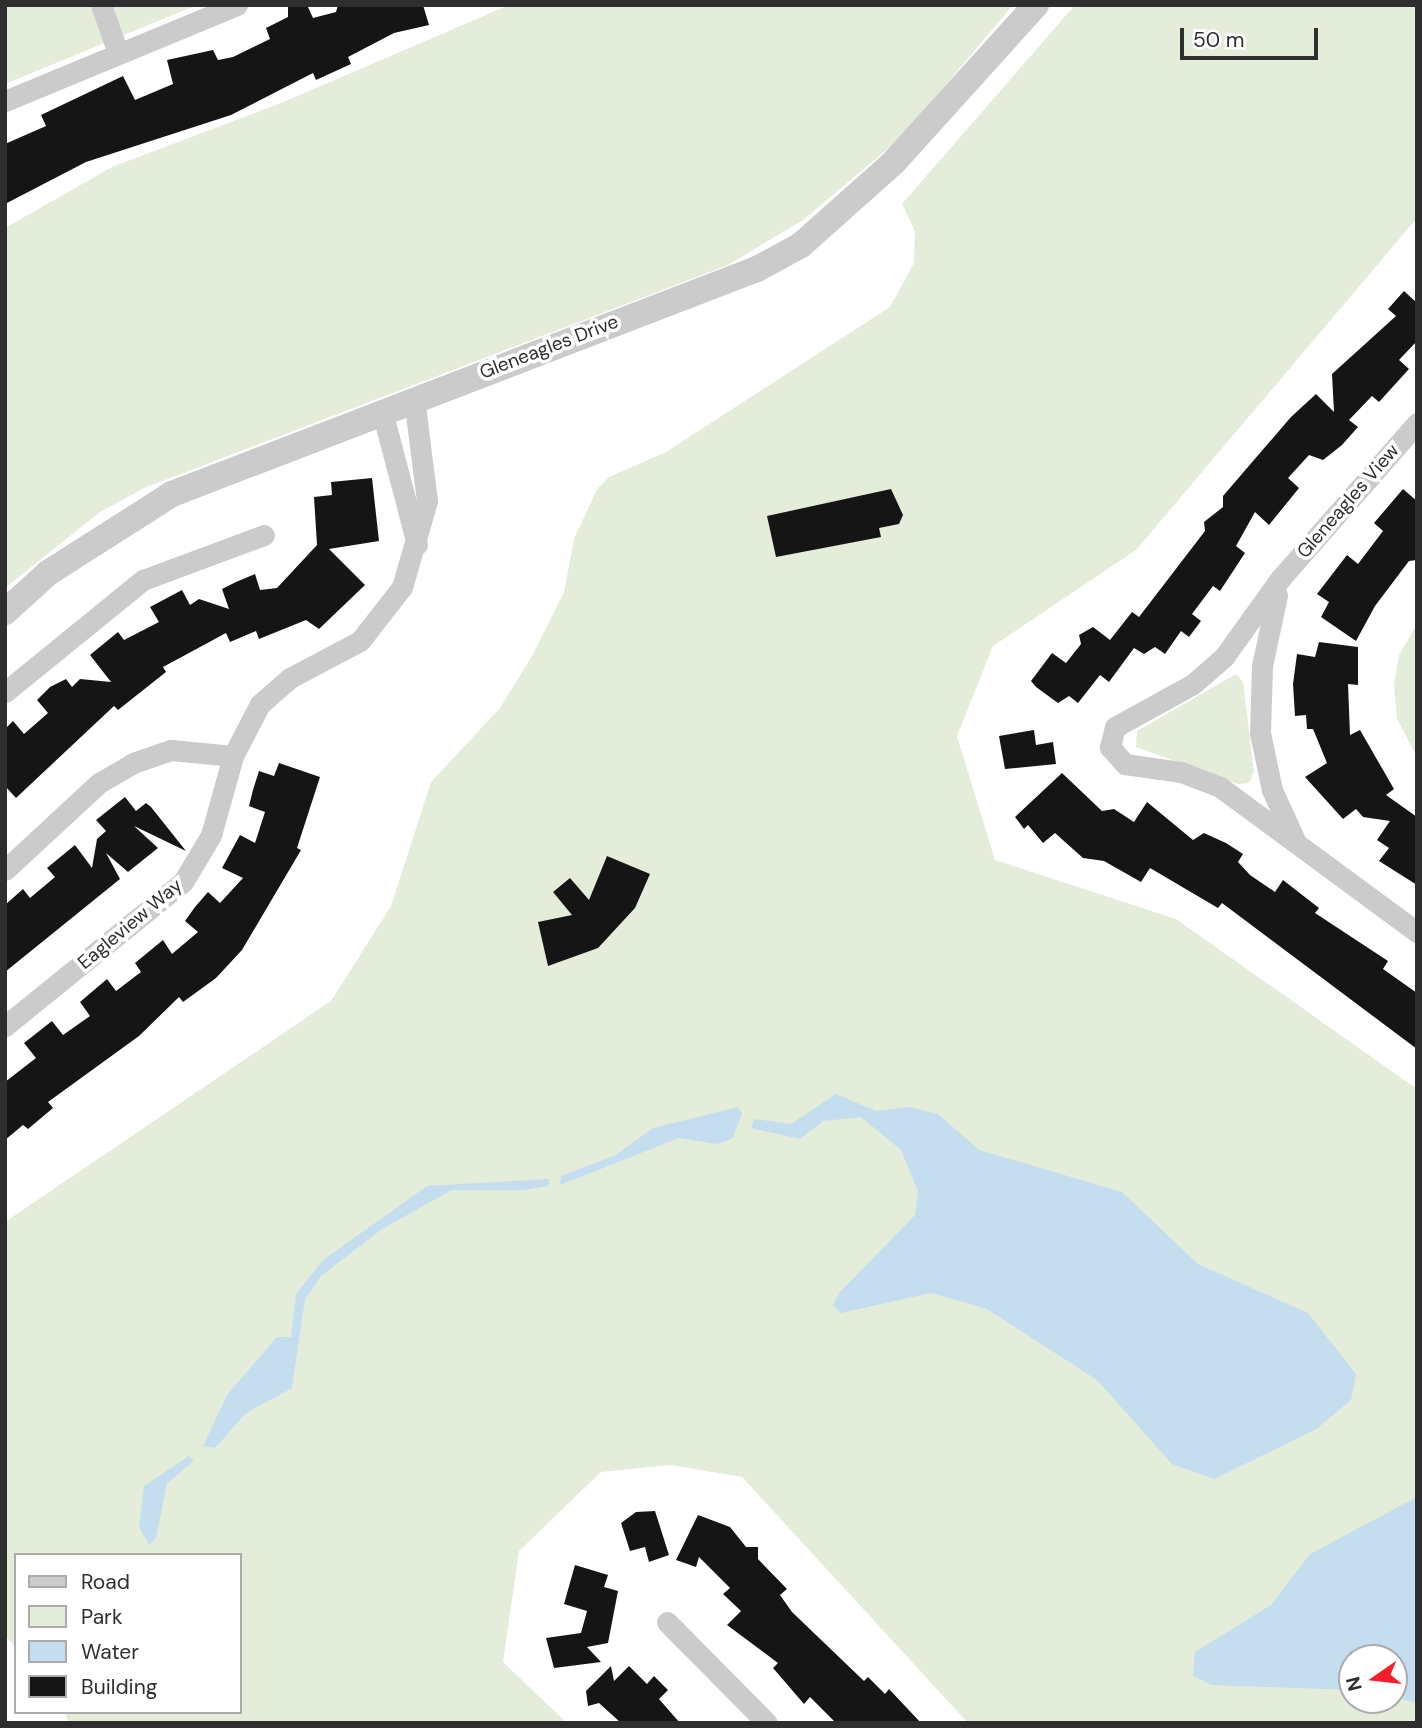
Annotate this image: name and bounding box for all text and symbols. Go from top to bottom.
scale bar [1184,14,1322,58]
text: 50 m [1193,26,1244,54]
street label: Gleneagles Drive [476,310,622,384]
street label: Gleneagles View [1292,439,1404,563]
street label: Eagleview Way [73,874,187,974]
legend [14,1553,242,1714]
text: Road [81,1568,130,1596]
text: Park [81,1603,122,1631]
text: Water [81,1638,139,1666]
north arrow [1338,1644,1408,1714]
text: Building [81,1673,157,1701]
text: N [1340,1674,1368,1693]

